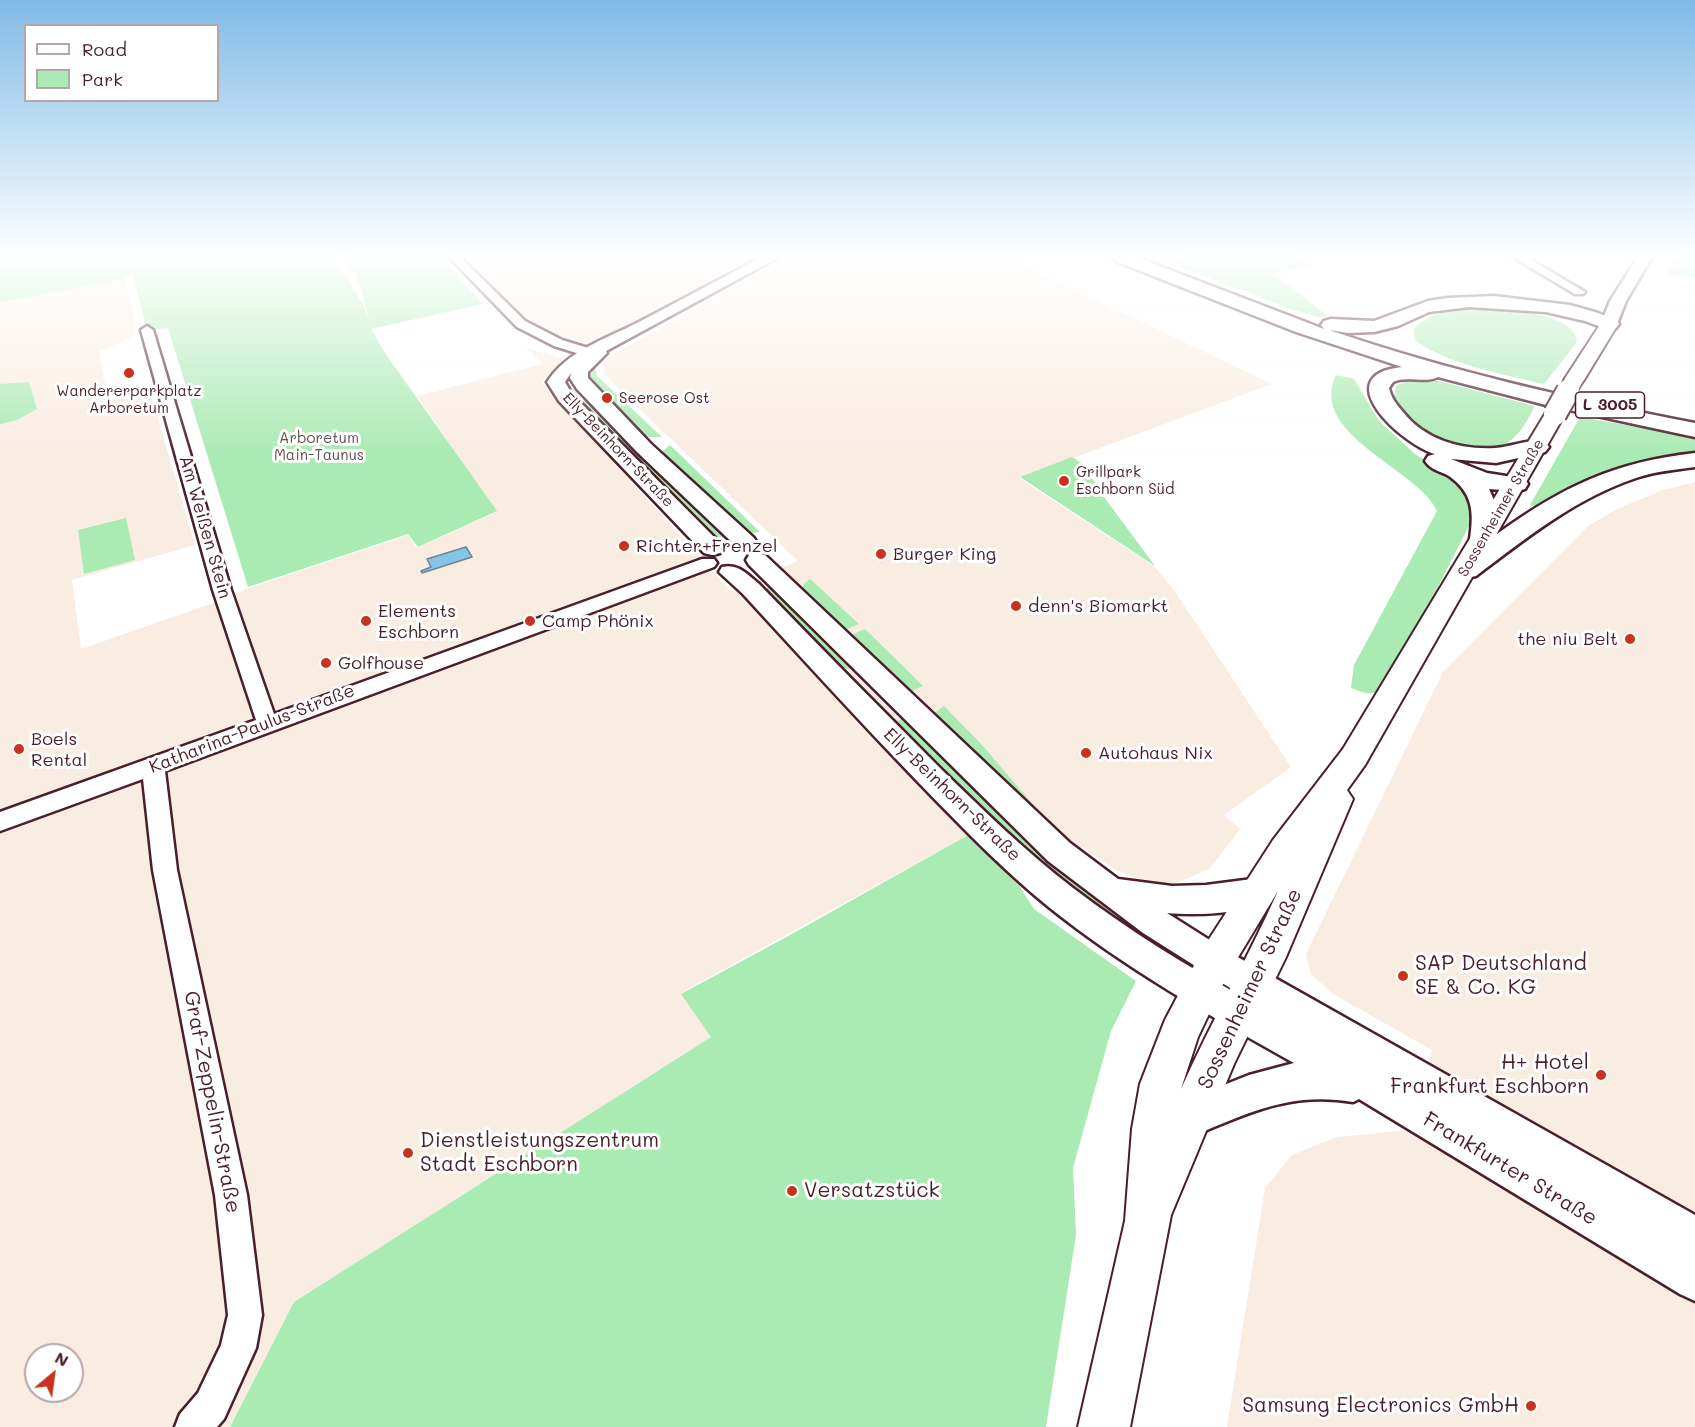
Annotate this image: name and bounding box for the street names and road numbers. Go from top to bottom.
street label: Elly-Beinhorn-Straße [559,389,677,511]
road number: L 3005 [1576,392,1644,418]
street label: Sossenheimer Straße [1454,436,1548,580]
street label: Am Weißen Stein [174,453,236,601]
street label: Katharina-Paulus-Straße [146,680,358,778]
street label: Elly-Beinhorn-Straße [879,724,1025,866]
street label: Sossenheimer Straße [1192,885,1308,1093]
street label: Graf-Zeppelin-Straße [178,989,246,1215]
street label: Frankfurter Straße [1418,1107,1602,1231]

